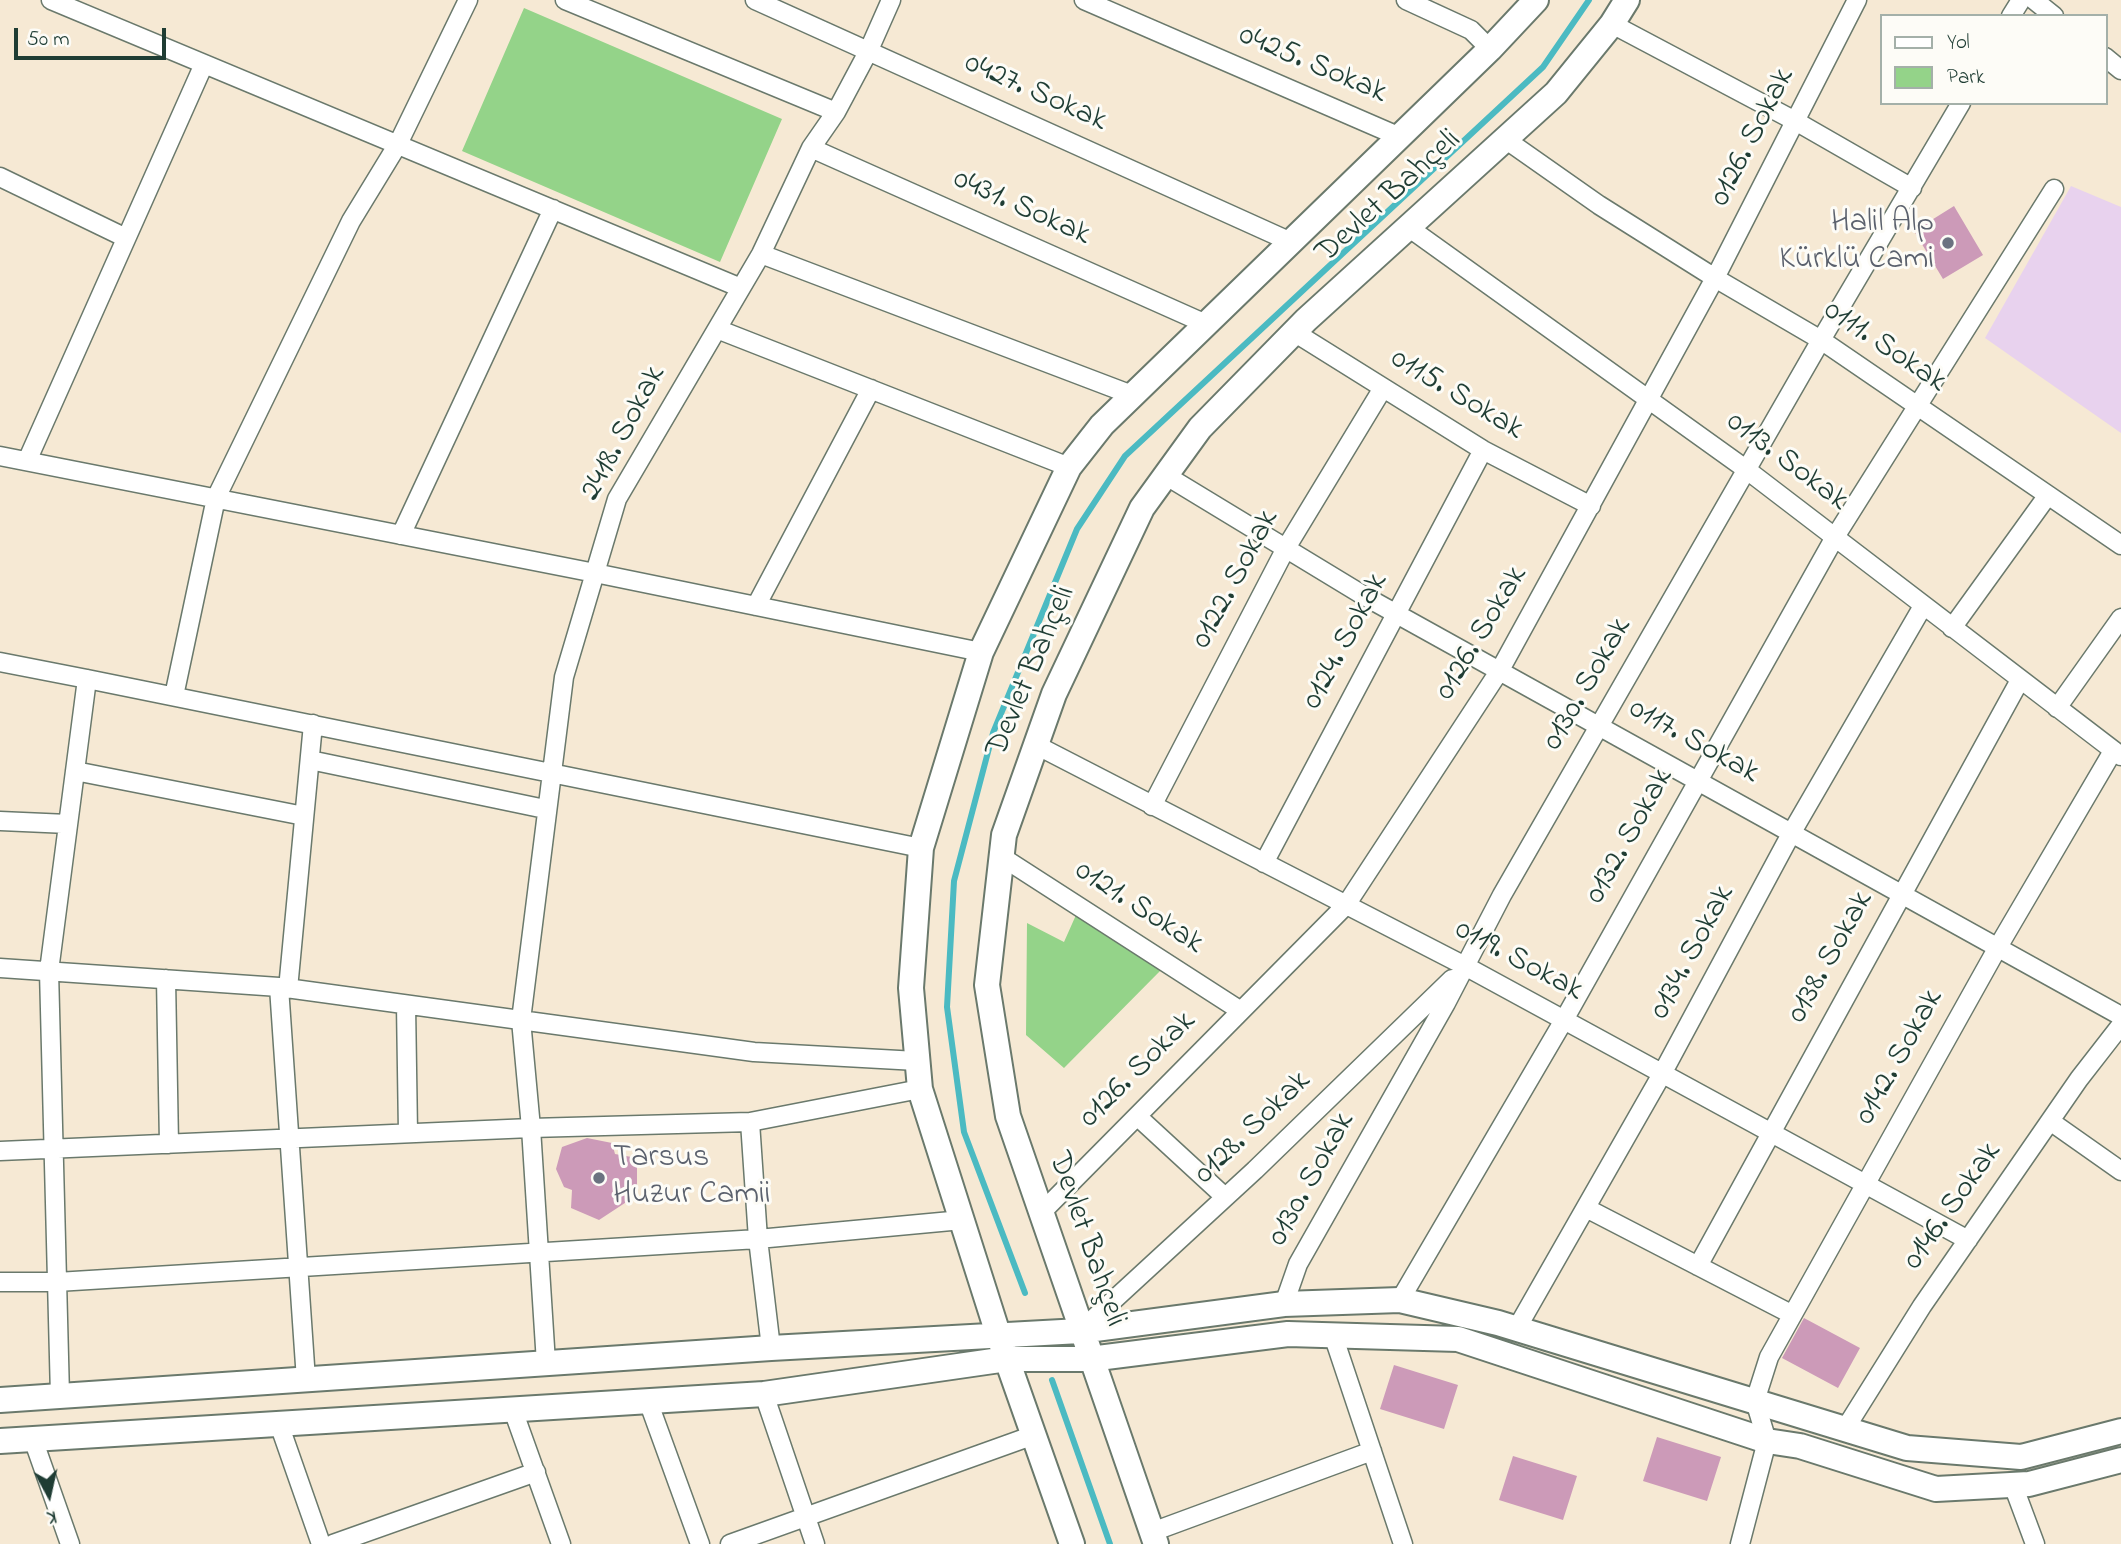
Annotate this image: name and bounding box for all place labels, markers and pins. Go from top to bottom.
place label: Halil Alp Kürklü Cami [1779,206,1934,281]
marker: Halil Alp Kürklü Cami [1940,235,1956,251]
place label: Tarsus Huzur Camii [613,1141,771,1216]
marker: Tarsus Huzur Camii [591,1170,607,1186]

